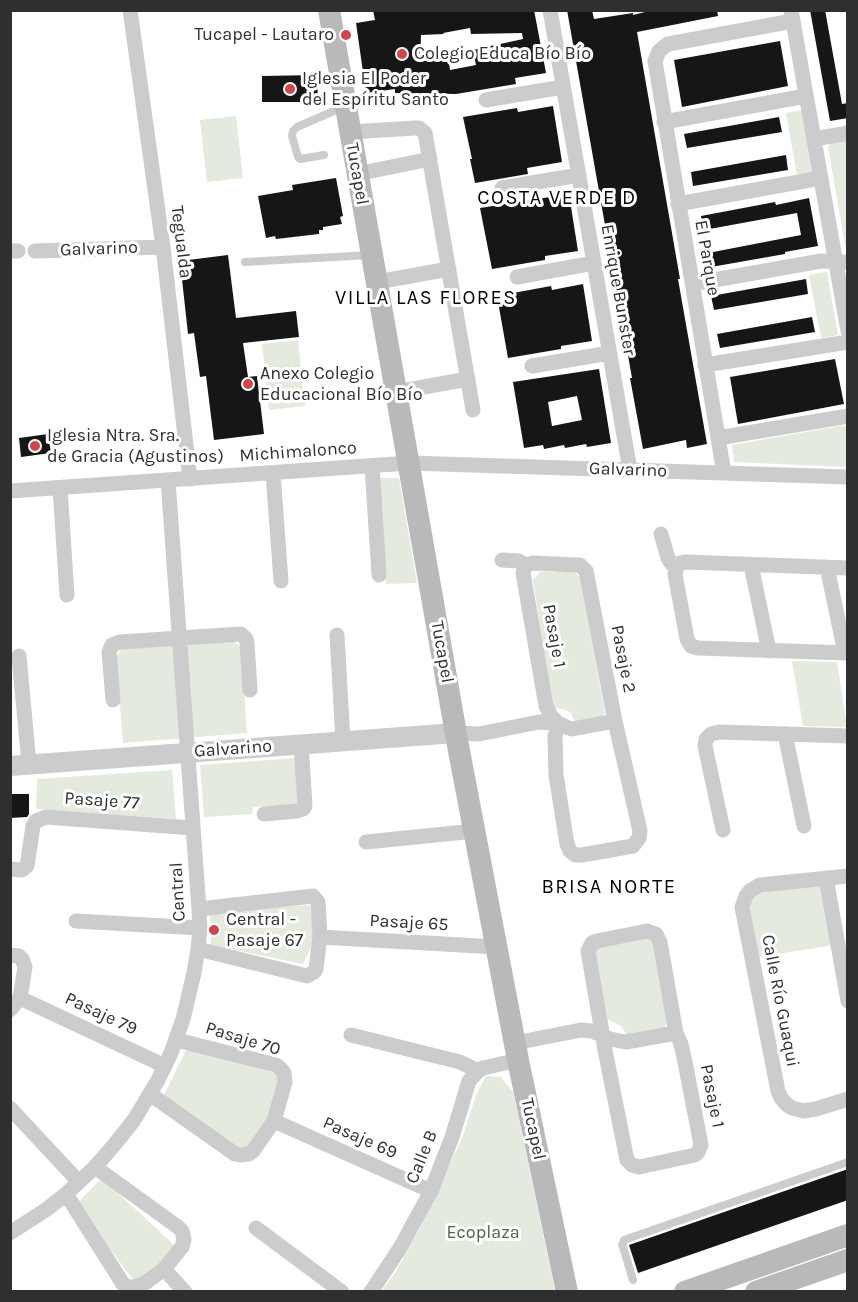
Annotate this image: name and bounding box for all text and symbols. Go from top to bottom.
place label: Tucapel - Lautaro [194,24,334,46]
marker: Tucapel - Lautaro [339,28,353,42]
place label: Colegio Educa Bío Bío [414,43,591,65]
marker: Colegio Educa Bío Bío [395,47,409,61]
place label: Iglesia El Poder del Espíritu Santo [302,68,449,110]
marker: Iglesia El Poder del Espíritu Santo [283,82,297,96]
street label: Tucapel [341,141,373,207]
district label: COSTA VERDE D [477,186,637,210]
street label: Tegualda [166,204,196,280]
street label: El Parque [690,218,724,298]
street label: Enrique Bunster [596,223,640,357]
street label: Galvarino [60,237,138,261]
district label: VILLA LAS FLORES [335,286,517,310]
place label: Anexo Colegio Educacional Bío Bío [260,363,423,406]
marker: Anexo Colegio Educacional Bío Bío [241,377,255,391]
place label: Iglesia Ntra. Sra. de Gracia (Agustinos) [47,425,224,468]
street label: Michimalonco [239,437,357,467]
marker: Iglesia Ntra. Sra. de Gracia (Agustinos) [28,439,42,453]
street label: Galvarino [589,458,667,482]
street label: Pasaje 1 [538,602,570,670]
street label: Tucapel [426,619,458,685]
street label: Pasaje 2 [606,623,640,695]
street label: Galvarino [193,736,273,762]
street label: Pasaje 77 [64,788,140,814]
street label: Central [166,862,190,922]
district label: BRISA NORTE [541,875,677,899]
place label: Central - Pasaje 67 [226,909,303,952]
street label: Pasaje 65 [369,910,449,936]
marker: Central - Pasaje 67 [207,923,221,937]
street label: Calle Río Guaqui [757,933,803,1069]
street label: Pasaje 79 [61,988,141,1040]
street label: Pasaje 70 [203,1017,283,1061]
street label: Pasaje 1 [695,1062,729,1130]
street label: Tucapel [516,1096,550,1162]
street label: Pasaje 69 [319,1112,401,1164]
street label: Calle B [402,1127,442,1187]
park label: Ecoplaza [446,1222,520,1244]

